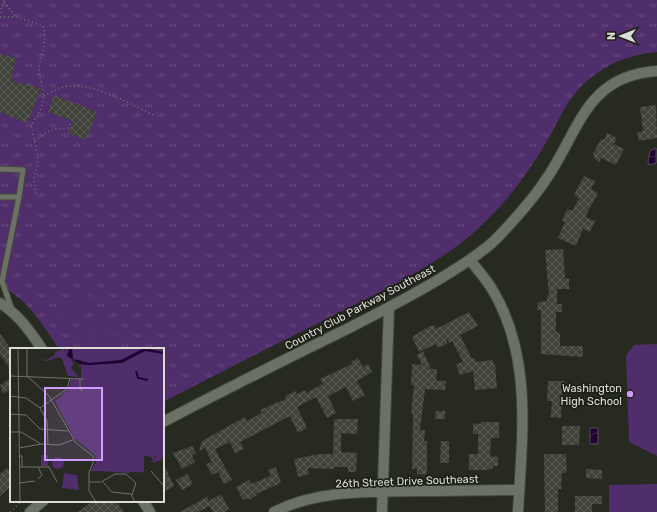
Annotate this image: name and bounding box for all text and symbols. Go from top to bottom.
north arrow [601,16,641,56]
text: N [605,32,618,40]
street label: Country Club Parkway Southeast [283,262,438,353]
inset map [10,348,164,502]
place label: Washington High School [561,382,622,408]
marker: Washington High School [625,389,635,399]
street label: 26th Street Drive Southeast [335,472,480,490]

